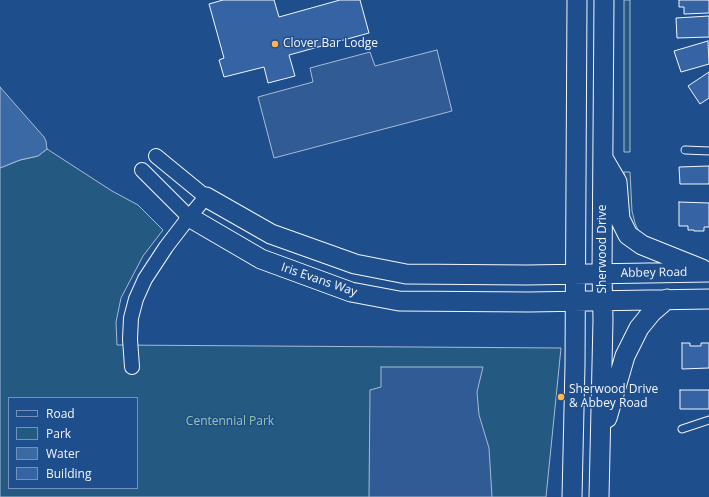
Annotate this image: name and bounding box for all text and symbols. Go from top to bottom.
place label: Clover Bar Lodge [283,37,378,51]
marker: Clover Bar Lodge [270,39,280,49]
street label: Sherwood Drive [596,204,610,294]
street label: Iris Evans Way [279,260,359,300]
street label: Abbey Road [620,265,688,281]
place label: Sherwood Drive & Abbey Road [569,383,658,411]
marker: Sherwood Drive & Abbey Road [556,392,566,402]
legend [8,397,138,489]
text: Road [46,405,75,422]
park label: Centennial Park [186,415,274,429]
text: Park [46,425,71,442]
text: Water [46,445,80,462]
text: Building [46,465,91,482]

